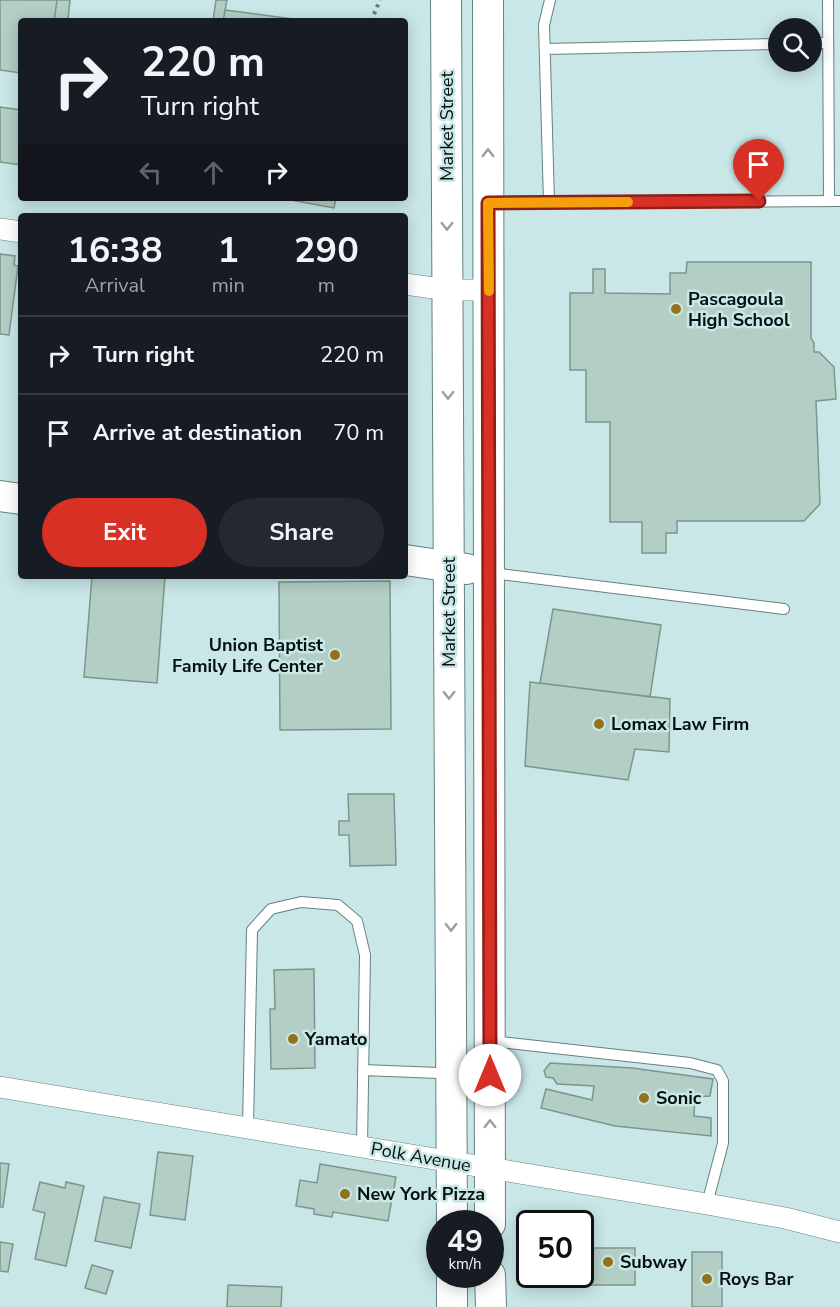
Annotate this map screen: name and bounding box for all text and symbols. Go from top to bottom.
map controls [768,18,822,72]
button: search [768,18,822,72]
text: 220 m [141,34,265,91]
icon: right [42,42,120,120]
street label: Market Street [435,70,459,181]
text: Turn right [141,88,259,125]
pin [733,139,784,201]
one-way arrow [482,148,494,157]
icon: arrive [742,148,775,181]
icon: left [134,156,167,189]
icon: ahead [197,156,230,189]
icon: right [260,156,293,189]
one-way arrow [441,222,453,231]
text: 16:38 [67,226,163,275]
text: 1 [217,226,239,275]
text: 290 [294,226,359,275]
text: Arrival [85,272,145,299]
text: min [212,272,245,299]
text: m [318,272,335,299]
place label: Pascagoula High School [688,287,790,332]
marker: Pascagoula High School [669,302,683,316]
icon: right [42,339,75,372]
text: Turn right [93,340,194,370]
text: 220 m [320,340,384,370]
one-way arrow [442,391,454,400]
icon: arrive [42,417,75,450]
text: Arrive at destination [93,418,302,448]
text: 70 m [333,418,384,448]
button: Exit [42,498,207,567]
button: Share [219,498,384,567]
street label: Market Street [437,556,461,667]
place label: Union Baptist Family Life Center [172,633,323,678]
marker: Union Baptist Family Life Center [328,648,342,662]
one-way arrow [443,691,455,700]
place label: Lomax Law Firm [611,712,749,736]
marker: Lomax Law Firm [592,717,606,731]
one-way arrow [444,922,457,931]
place label: Yamato [304,1027,367,1051]
marker: Yamato [286,1032,300,1046]
position arrow [458,1043,522,1107]
place label: Sonic [656,1086,702,1110]
marker: Sonic [637,1091,651,1105]
one-way arrow [484,1119,496,1128]
street label: Polk Avenue [369,1136,473,1178]
place label: New York Pizza [357,1182,485,1206]
marker: New York Pizza [338,1187,352,1201]
speed limit sign: 50 [516,1210,594,1288]
text: 49 [447,1221,483,1262]
place label: Subway [620,1250,687,1274]
text: km/h [448,1254,482,1274]
marker: Subway [601,1255,615,1269]
place label: Roys Bar [719,1267,794,1291]
marker: Roys Bar [700,1272,714,1286]

